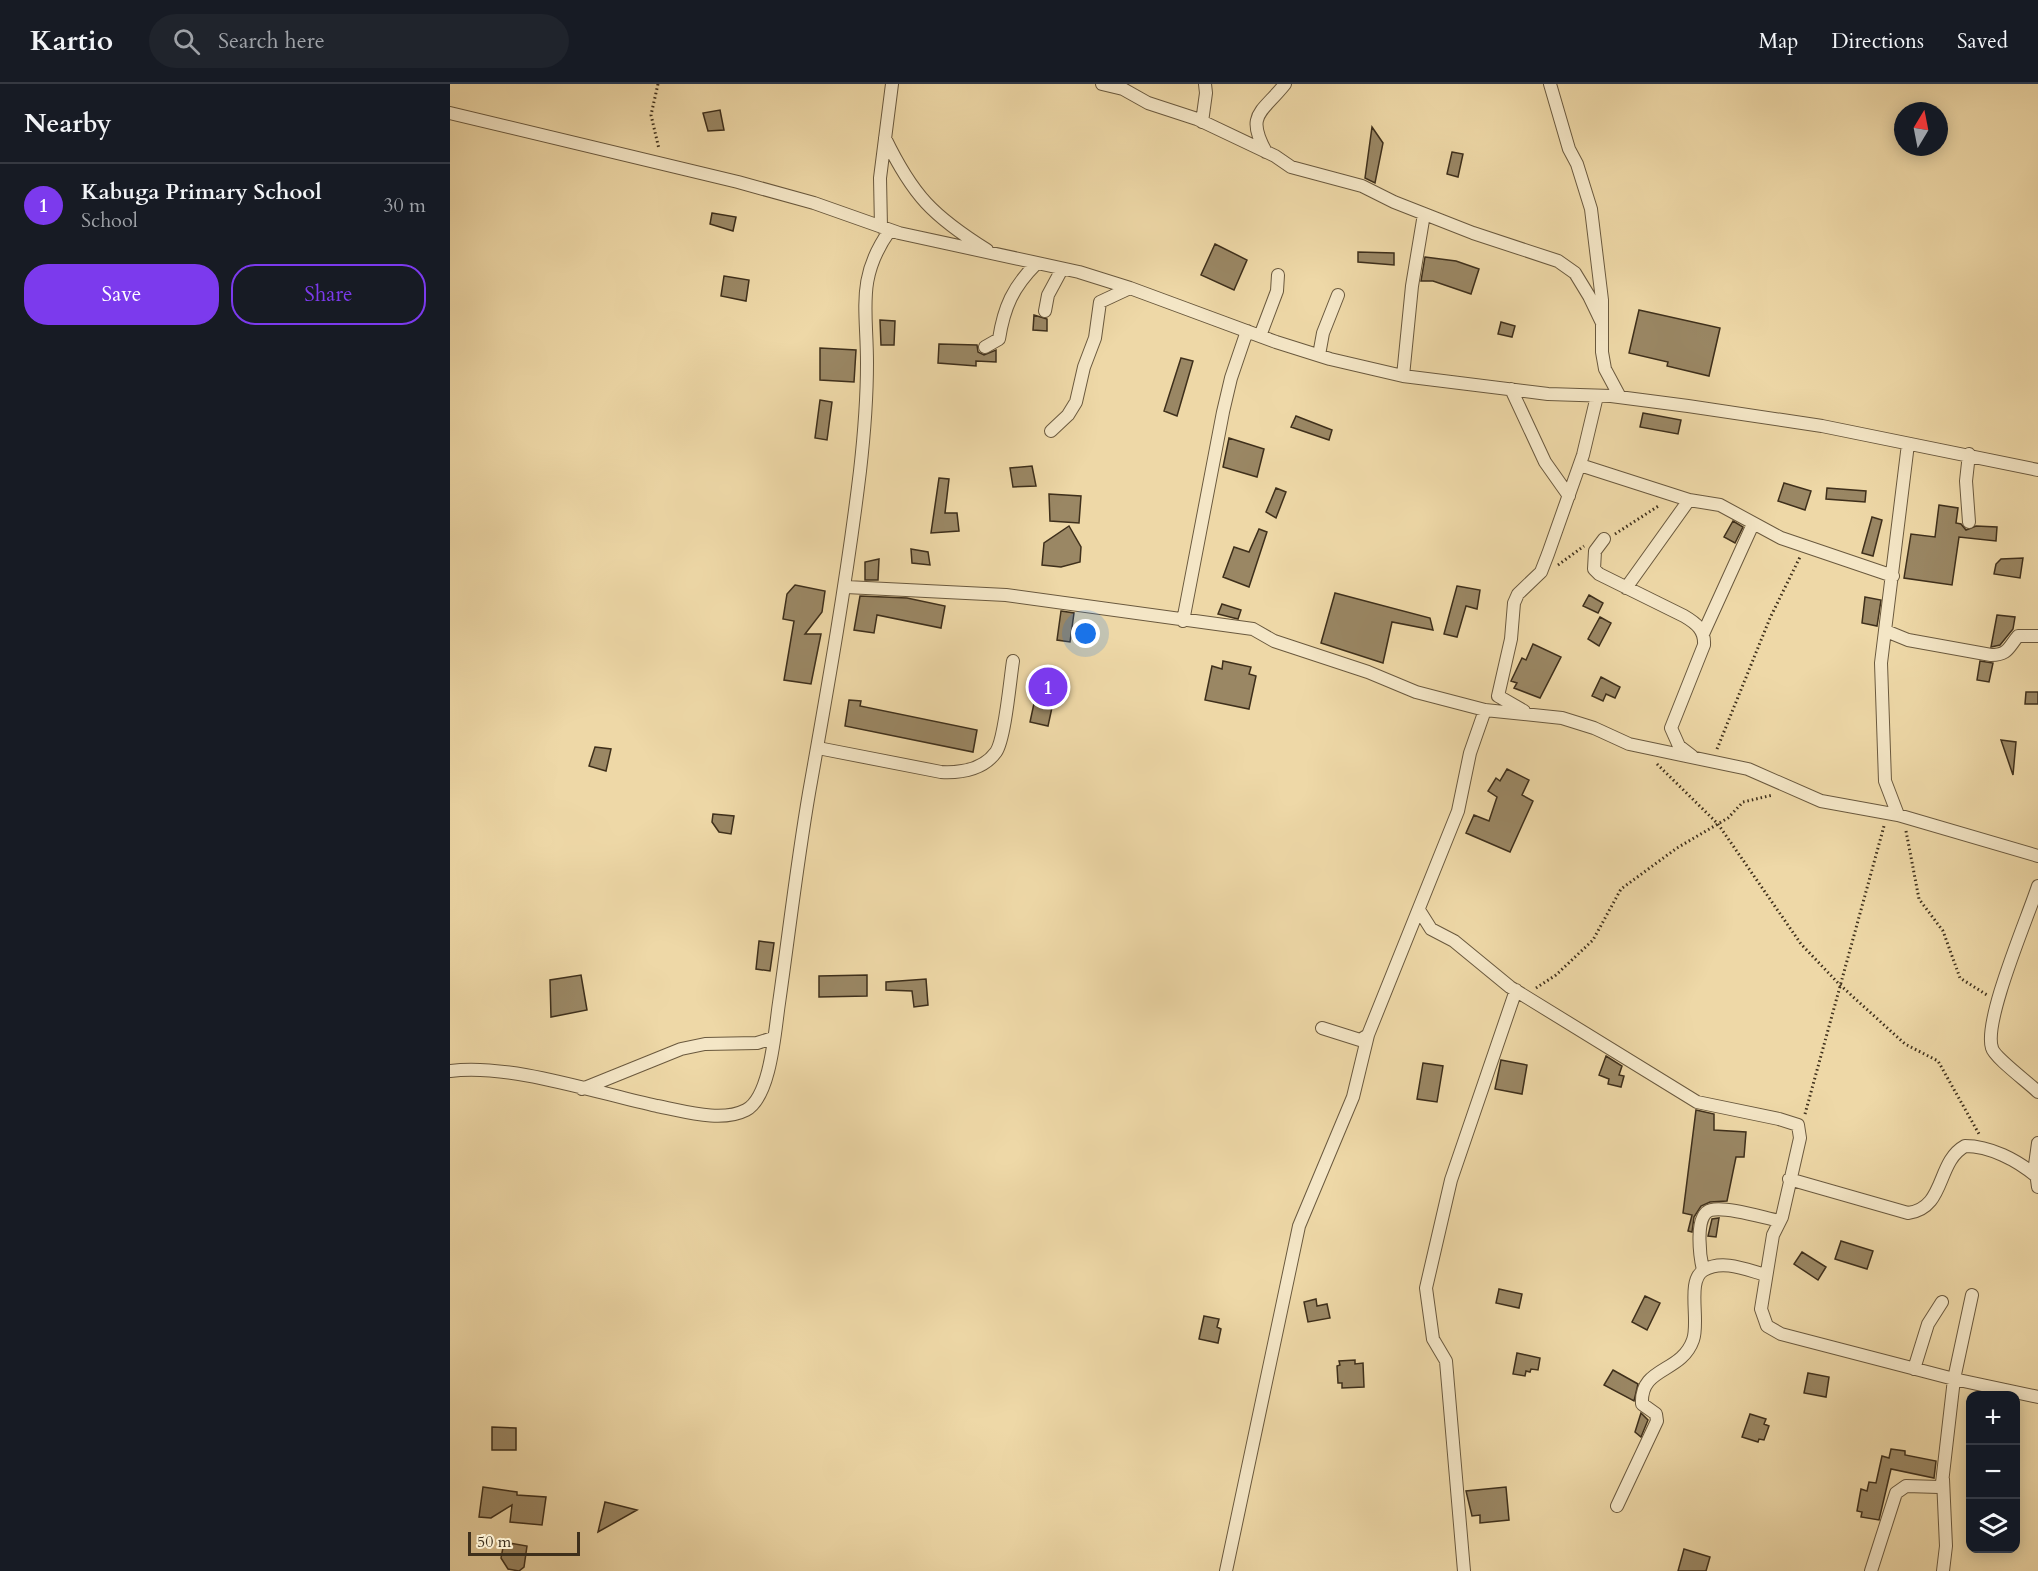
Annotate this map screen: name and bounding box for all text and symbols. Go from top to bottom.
search box [149,14,569,68]
text: Kartio [30,22,113,60]
icon: search [170,25,203,58]
text: Search here [218,26,325,56]
text: Map [1758,27,1798,56]
text: Directions [1831,27,1924,56]
text: Saved [1957,27,2008,56]
north arrow [1894,102,1948,156]
text: Nearby [24,106,112,141]
text: Kabuga Primary School [81,177,322,207]
text: 1 [38,192,49,219]
text: 30 m [383,192,426,219]
text: School [81,207,138,234]
button: Save [24,264,219,325]
button: Share [231,264,426,325]
your location [1071,619,1100,648]
pin: 1 [1028,664,1068,710]
map controls [1966,1391,2020,1553]
button: + [1966,1391,2020,1445]
button: − [1966,1445,2020,1499]
button: layers [1966,1499,2020,1553]
scale bar [468,1529,580,1556]
text: 50 m [477,1531,511,1553]

